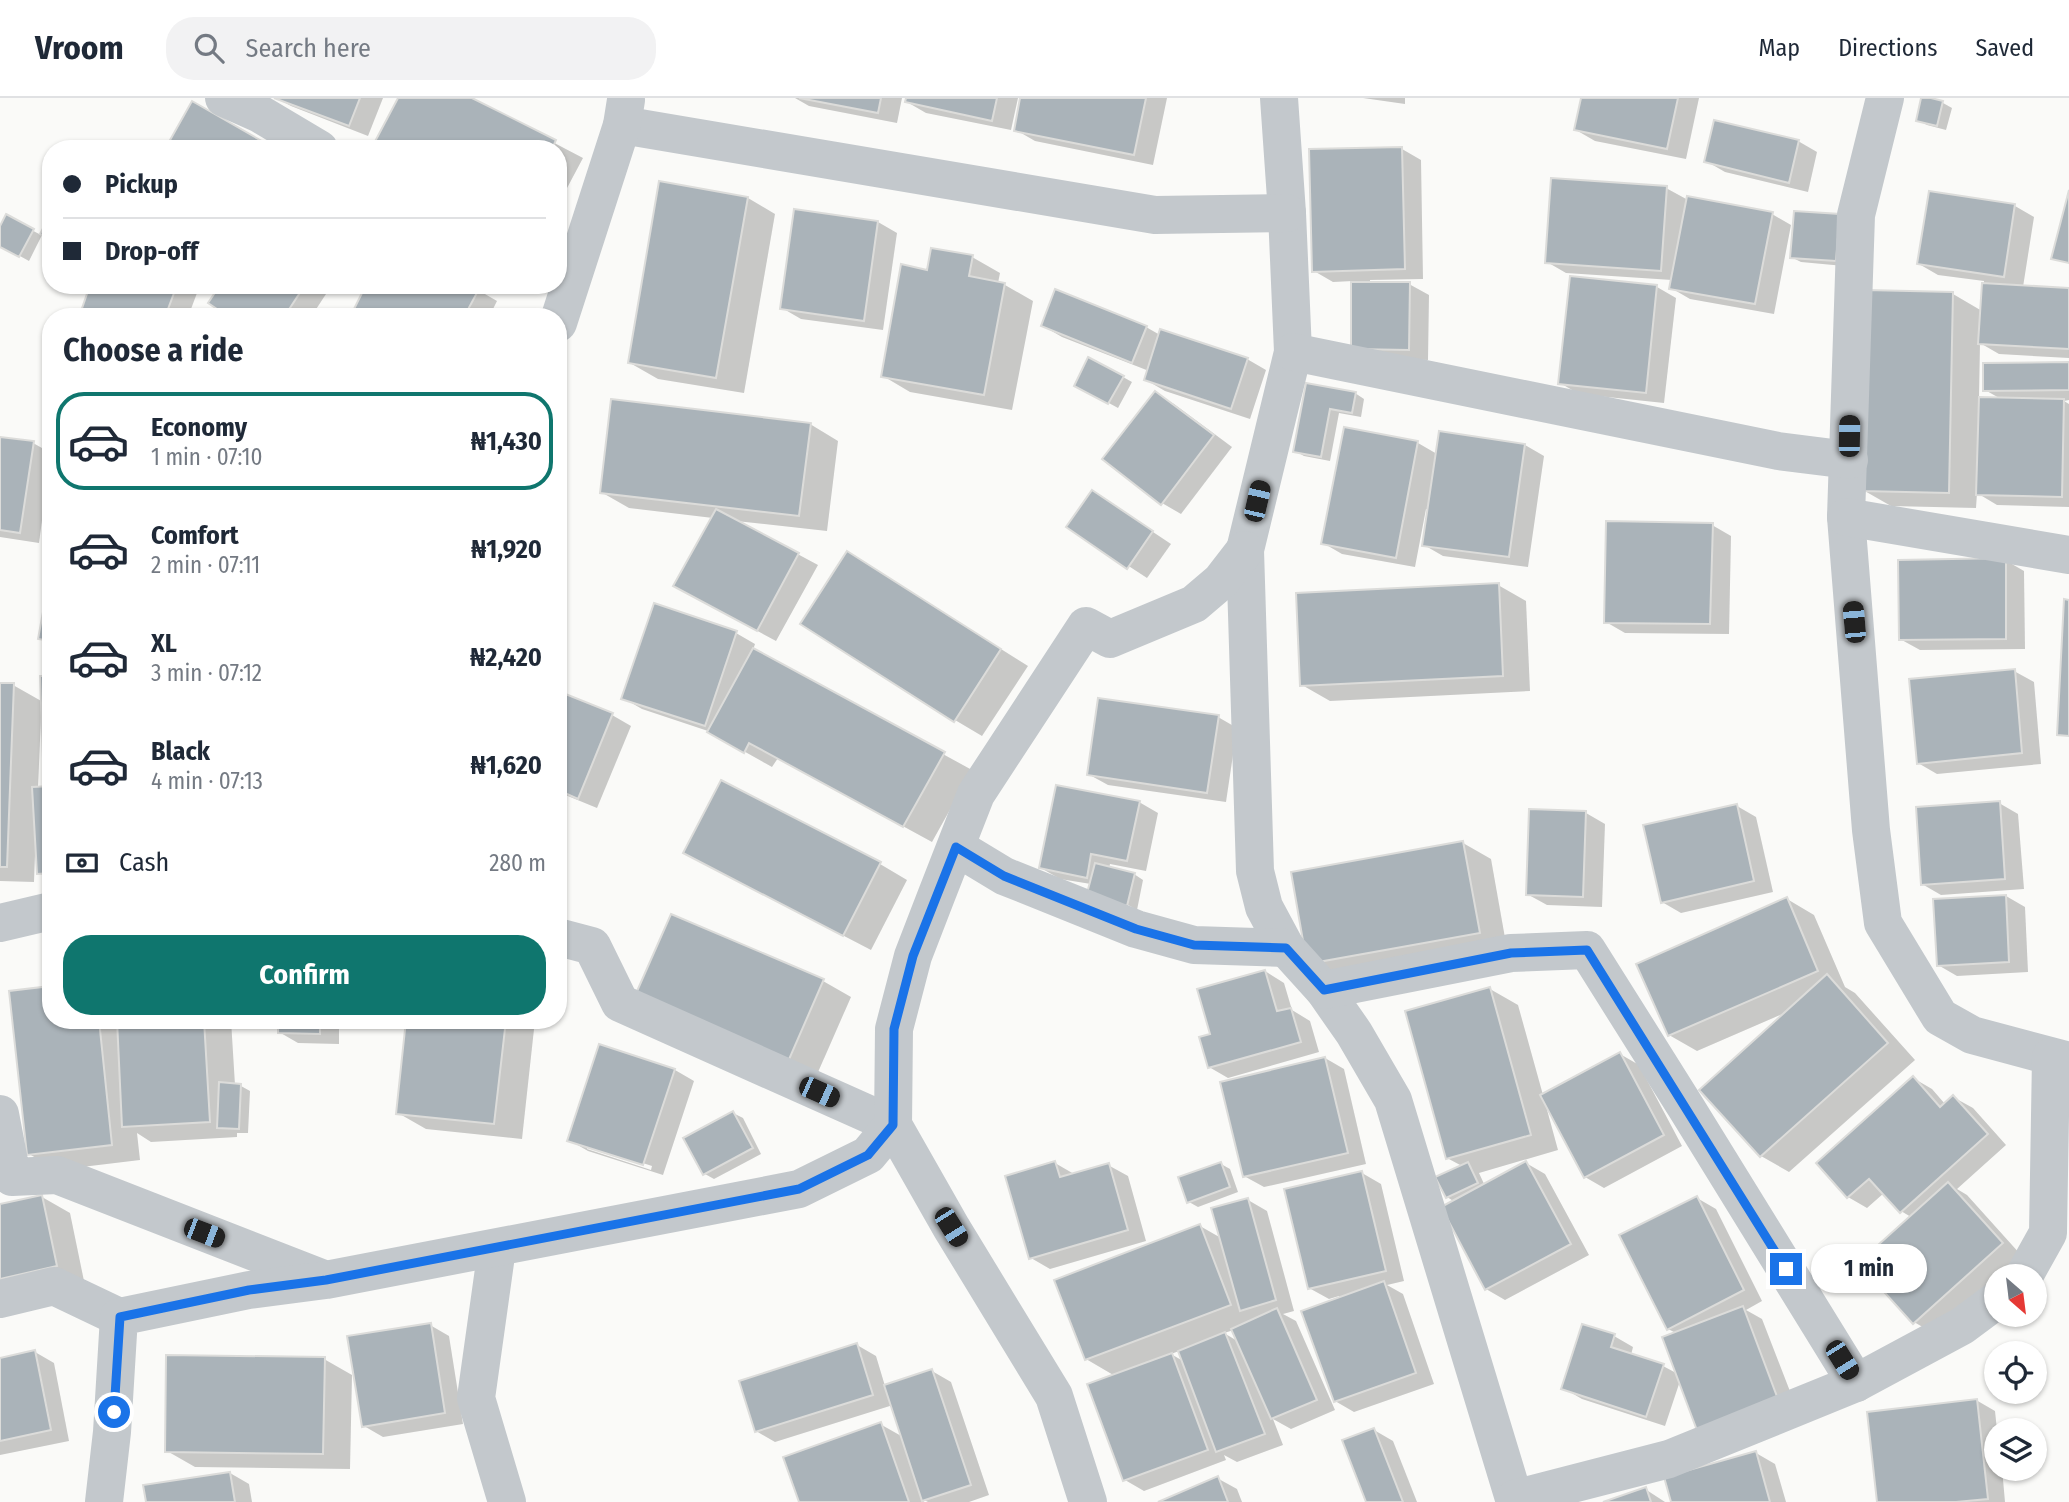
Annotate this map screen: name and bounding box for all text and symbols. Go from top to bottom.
search box [166,17,656,80]
text: Vroom [35,28,124,68]
icon: search [190,29,228,67]
text: Search here [246,33,371,64]
text: Map [1759,34,1800,62]
text: Directions [1838,34,1937,62]
text: Saved [1975,34,2034,62]
text: Pickup [105,169,178,200]
text: Drop-off [105,236,198,267]
text: Choose a ride [63,331,244,369]
icon: car [67,410,130,473]
text: Economy [151,412,247,443]
car [1839,415,1860,457]
text: ₦1,430 [471,426,542,457]
text: 1 min · 07:10 [151,443,262,471]
car [1243,478,1272,524]
icon: car [67,518,130,581]
text: Comfort [151,520,239,551]
text: ₦1,920 [471,534,542,565]
text: 2 min · 07:11 [151,551,260,579]
car [1842,600,1867,644]
icon: car [67,626,130,689]
text: XL [151,628,177,659]
text: ₦2,420 [470,642,542,673]
text: 3 min · 07:12 [151,659,262,687]
icon: car [67,734,130,797]
text: Black [151,736,210,767]
text: ₦1,620 [470,750,542,781]
text: 4 min · 07:13 [151,767,263,795]
icon: cash [63,844,101,882]
text: Cash [119,847,169,878]
text: 280 m [489,849,546,877]
button: Confirm [63,935,546,1015]
car [796,1074,843,1110]
car [931,1204,972,1250]
car [181,1216,228,1250]
callout: 1 min [1810,1244,1926,1294]
route end [1770,1253,1802,1285]
text: 1 min [1844,1254,1894,1282]
north arrow [1984,1264,2048,1326]
map controls [1984,1264,2047,1481]
car [1822,1337,1863,1383]
button: locate [1984,1341,2047,1404]
route start [98,1396,130,1428]
button: layers [1984,1418,2047,1481]

